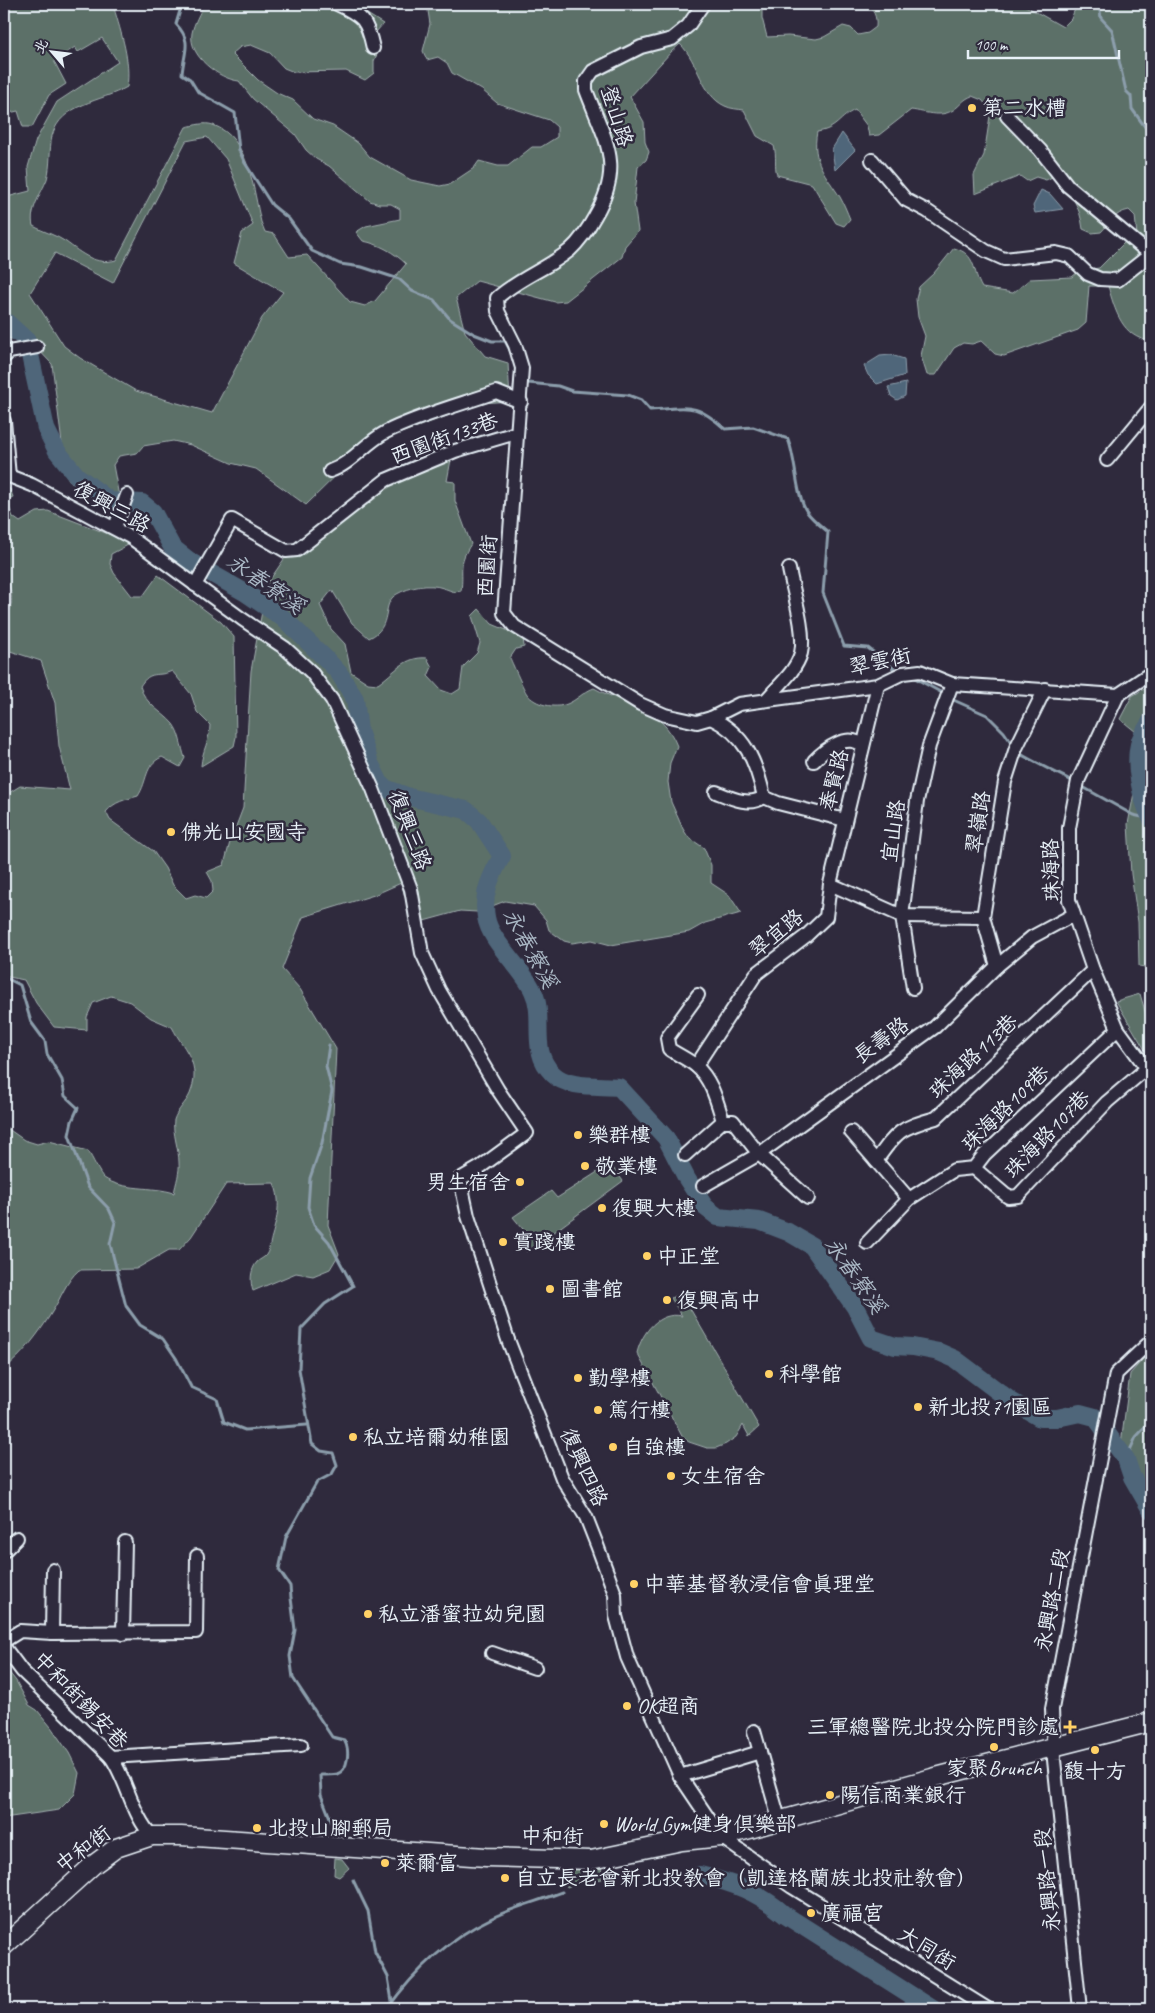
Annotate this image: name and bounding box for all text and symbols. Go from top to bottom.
north arrow [28,28,78,78]
scale bar [968,28,1119,60]
text: 北 [30,36,52,56]
text: 100 m [975,36,1009,55]
street label: 登山路 [595,82,639,150]
place label: 第二水槽 [982,95,1066,121]
marker: 第二水槽 [966,102,978,114]
street label: 西園街133巷 [387,407,501,469]
street label: 復興三路 [69,475,155,539]
street label: 西園街 [472,534,502,598]
water label: 永春寮溪 [221,547,310,621]
street label: 翠雲街 [846,642,914,680]
street label: 奉賢路 [814,746,854,814]
street label: 復興三路 [383,786,437,874]
street label: 翠嶺路 [960,789,996,855]
street label: 宜山路 [876,798,910,864]
place label: 佛光山安國寺 [181,819,307,845]
marker: 佛光山安國寺 [165,826,177,838]
street label: 珠海路 [1037,838,1065,902]
water label: 永春寮溪 [497,903,564,995]
street label: 翠宜路 [743,903,809,963]
street label: 珠海路113巷 [923,1008,1023,1104]
street label: 長壽路 [848,1011,914,1069]
street label: 珠海路109巷 [956,1060,1054,1156]
street label: 珠海路107巷 [999,1085,1095,1183]
place label: 樂群樓 [588,1122,651,1148]
marker: 樂群樓 [572,1129,584,1141]
place label: 敬業樓 [595,1153,658,1179]
marker: 敬業樓 [579,1160,591,1172]
place label: 男生宿舍 [426,1169,510,1195]
marker: 男生宿舍 [514,1176,526,1188]
place label: 復興大樓 [612,1195,696,1221]
marker: 復興大樓 [596,1202,608,1214]
place label: 實踐樓 [513,1229,576,1255]
water label: 永春寮溪 [818,1231,892,1320]
marker: 實踐樓 [497,1236,509,1248]
place label: 中正堂 [657,1243,720,1269]
marker: 中正堂 [641,1250,653,1262]
place label: 圖書館 [560,1276,623,1302]
marker: 圖書館 [544,1283,556,1295]
place label: 復興高中 [677,1287,761,1313]
marker: 復興高中 [661,1294,673,1306]
place label: 科學館 [779,1361,842,1387]
place label: 勤學樓 [588,1365,651,1391]
marker: 科學館 [763,1368,775,1380]
marker: 勤學樓 [572,1372,584,1384]
place label: 新北投71園區 [928,1394,1052,1420]
place label: 篤行樓 [608,1397,671,1423]
marker: 新北投71園區 [912,1401,924,1413]
marker: 篤行樓 [592,1404,604,1416]
street label: 復興四路 [554,1423,614,1511]
place label: 私立培爾幼稚園 [363,1424,510,1450]
marker: 私立培爾幼稚園 [347,1431,359,1443]
place label: 自強樓 [623,1434,686,1460]
marker: 自強樓 [607,1441,619,1453]
place label: 女生宿舍 [681,1463,765,1489]
marker: 女生宿舍 [665,1470,677,1482]
street label: 永興路二段 [1029,1546,1075,1654]
place label: 中華基督教浸信會真理堂 [644,1571,875,1597]
marker: 中華基督教浸信會真理堂 [628,1578,640,1590]
place label: 私立潘蜜拉幼兒園 [378,1601,546,1627]
marker: 私立潘蜜拉幼兒園 [362,1608,374,1620]
street label: 中和街錫安巷 [28,1646,134,1754]
place label: OK超商 [637,1693,700,1719]
marker: OK超商 [621,1700,633,1712]
place label: 三軍總醫院北投分院門診處 [807,1714,1059,1740]
marker: 三軍總醫院北投分院門診處 [1063,1720,1077,1734]
marker: 家聚Brunch [988,1741,1000,1753]
marker: 馥十方 [1089,1744,1101,1756]
place label: 家聚Brunch [946,1755,1043,1781]
place label: 馥十方 [1064,1758,1127,1784]
place label: 陽信商業銀行 [840,1782,966,1808]
marker: 陽信商業銀行 [824,1789,836,1801]
place label: World Gym健身俱樂部 [614,1811,796,1837]
place label: 北投山腳郵局 [267,1815,393,1841]
marker: World Gym健身俱樂部 [598,1818,610,1830]
street label: 中和街 [50,1820,116,1878]
marker: 北投山腳郵局 [251,1822,263,1834]
street label: 中和街 [520,1822,584,1850]
street label: 永興路一段 [1029,1826,1065,1934]
place label: 萊爾富 [395,1850,458,1876]
marker: 萊爾富 [379,1857,391,1869]
place label: 自立長老會新北投教會（凱達格蘭族北投社教會） [515,1865,977,1891]
marker: 自立長老會新北投教會（凱達格蘭族北投社教會） [499,1872,511,1884]
place label: 廣福宮 [821,1900,884,1926]
marker: 廣福宮 [805,1907,817,1919]
street label: 大同街 [893,1920,961,1976]

